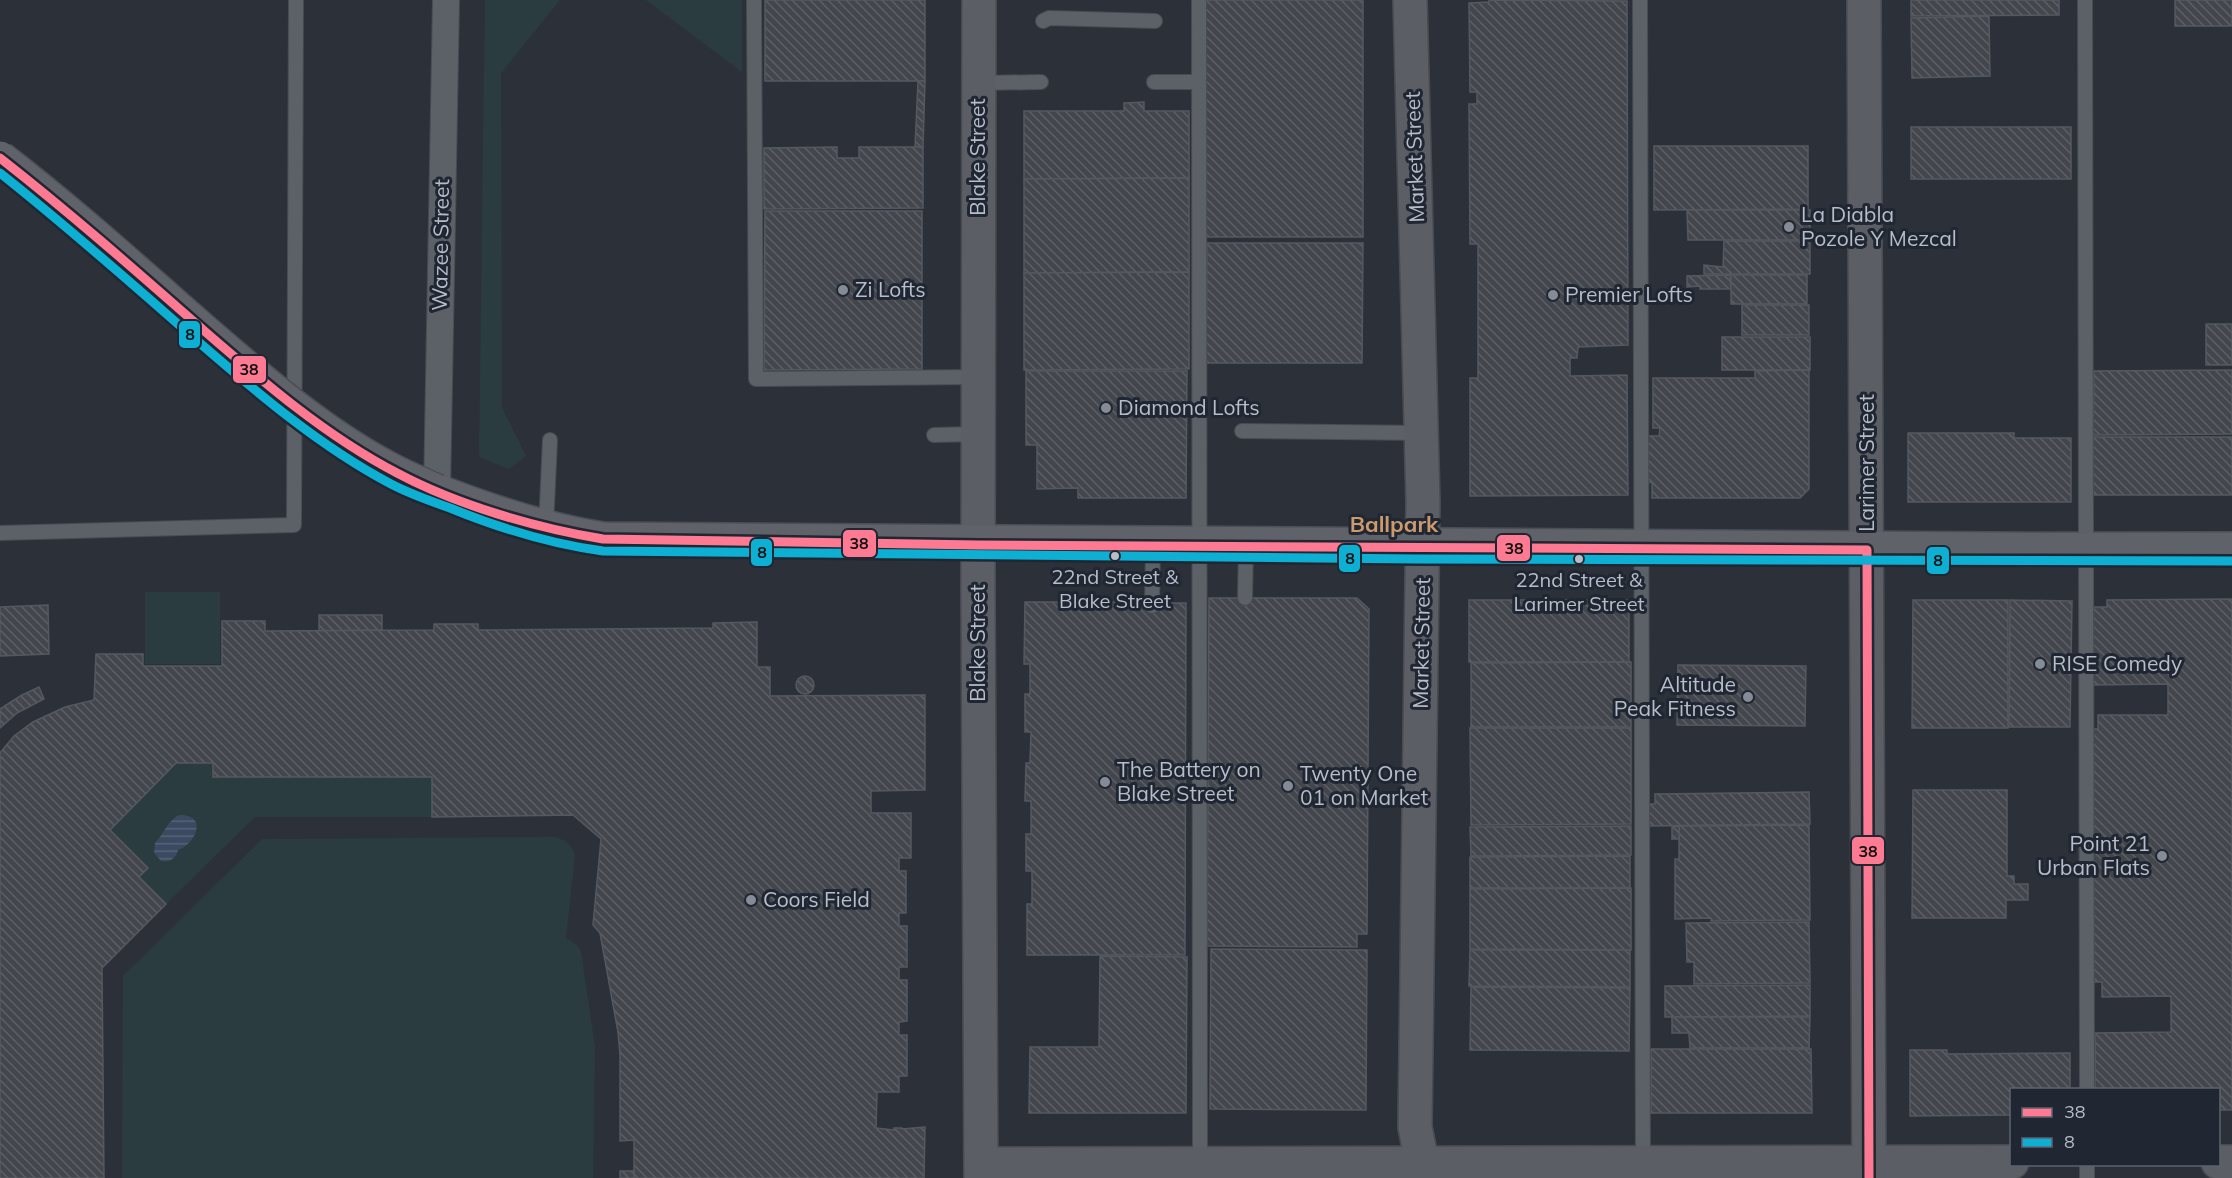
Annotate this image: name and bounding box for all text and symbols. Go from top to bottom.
street label: Market Street [1399,91,1429,223]
street label: Blake Street [964,98,990,216]
street label: Wazee Street [426,179,454,311]
place label: La Diabla Pozole Y Mezcal [1801,201,1957,251]
marker: La Diabla Pozole Y Mezcal [1782,220,1796,234]
place label: Zi Lofts [855,276,926,302]
place label: Premier Lofts [1565,281,1693,307]
marker: Zi Lofts [836,283,850,297]
marker: Premier Lofts [1546,288,1560,302]
line badge: 8 [178,320,201,349]
text: 8 [185,324,195,344]
line badge: 38 [232,355,267,384]
text: 38 [239,359,259,379]
place label: Diamond Lofts [1118,394,1260,420]
street label: Larimer Street [1853,394,1879,532]
marker: Diamond Lofts [1099,401,1113,415]
district label: Ballpark [1350,510,1439,538]
line badge: 38 [842,529,877,558]
text: 38 [849,533,869,553]
line badge: 38 [1496,534,1531,562]
line badge: 8 [750,538,773,567]
text: 38 [1504,538,1524,558]
text: 8 [757,542,767,562]
line badge: 8 [1338,544,1361,573]
line badge: 8 [1926,546,1950,575]
text: 8 [1345,548,1355,568]
marker: 22nd Street & Blake Street [1109,550,1121,562]
text: 8 [1933,550,1943,570]
marker: 22nd Street & Larimer Street [1573,553,1585,565]
place label: 22nd Street & Blake Street [1052,564,1179,613]
place label: 22nd Street & Larimer Street [1513,567,1645,616]
street label: Market Street [1407,577,1435,709]
street label: Blake Street [964,584,990,702]
place label: RISE Comedy [2052,650,2182,676]
marker: RISE Comedy [2033,657,2047,671]
place label: Altitude Peak Fitness [1614,671,1736,721]
marker: Altitude Peak Fitness [1741,690,1755,704]
place label: The Battery on Blake Street [1117,756,1261,806]
place label: Twenty One 01 on Market [1300,760,1428,810]
marker: The Battery on Blake Street [1098,775,1112,789]
marker: Twenty One 01 on Market [1281,779,1295,793]
place label: Point 21 Urban Flats [2037,830,2150,880]
line badge: 38 [1851,836,1885,865]
text: 38 [1858,841,1878,861]
marker: Point 21 Urban Flats [2155,849,2169,863]
place label: Coors Field [763,886,870,912]
marker: Coors Field [744,893,758,907]
legend [2010,1088,2220,1166]
text: 38 [2064,1100,2086,1123]
text: 8 [2064,1130,2075,1153]

